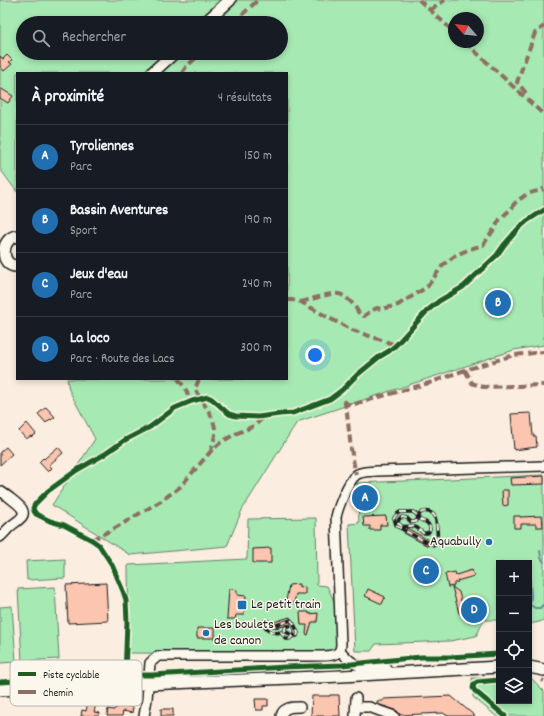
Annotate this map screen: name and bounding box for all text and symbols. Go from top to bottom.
north arrow [448,12,484,48]
search box [16,16,288,60]
icon: search [30,27,52,49]
text: Rechercher [62,27,126,49]
text: À proximité [32,86,104,110]
text: 4 résultats [218,89,272,108]
text: Tyroliennes [70,136,134,158]
text: A [41,147,49,166]
text: 150 m [244,147,272,166]
text: Parc [70,158,92,177]
text: Bassin Aventures [70,200,168,222]
text: B [42,211,48,230]
text: 190 m [244,211,272,230]
text: Sport [70,222,97,241]
text: Jeux d'eau [70,264,128,286]
text: C [42,275,48,294]
text: 240 m [242,275,272,294]
text: Parc [70,286,92,305]
pin: B [485,288,511,318]
text: La loco [70,328,110,350]
text: D [42,339,48,358]
text: 300 m [240,339,272,358]
your location [305,345,325,365]
text: Parc · Route des Lacs [70,350,175,369]
pin: A [352,483,378,513]
place label: Aquabully [430,532,481,552]
marker: Aquabully [484,537,494,547]
pin: C [413,556,439,586]
map controls [496,560,532,704]
button: + [496,560,532,596]
place label: Le petit train [251,595,321,615]
pin: D [461,595,487,625]
button: − [496,596,532,632]
marker: Le petit train [236,599,248,611]
place label: Les boulets de canon [214,615,274,651]
marker: Les boulets de canon [201,628,211,638]
button: locate [496,632,532,668]
legend [10,660,142,706]
text: Piste cyclable [43,668,100,684]
button: layers [496,668,532,704]
text: Chemin [43,686,73,702]

